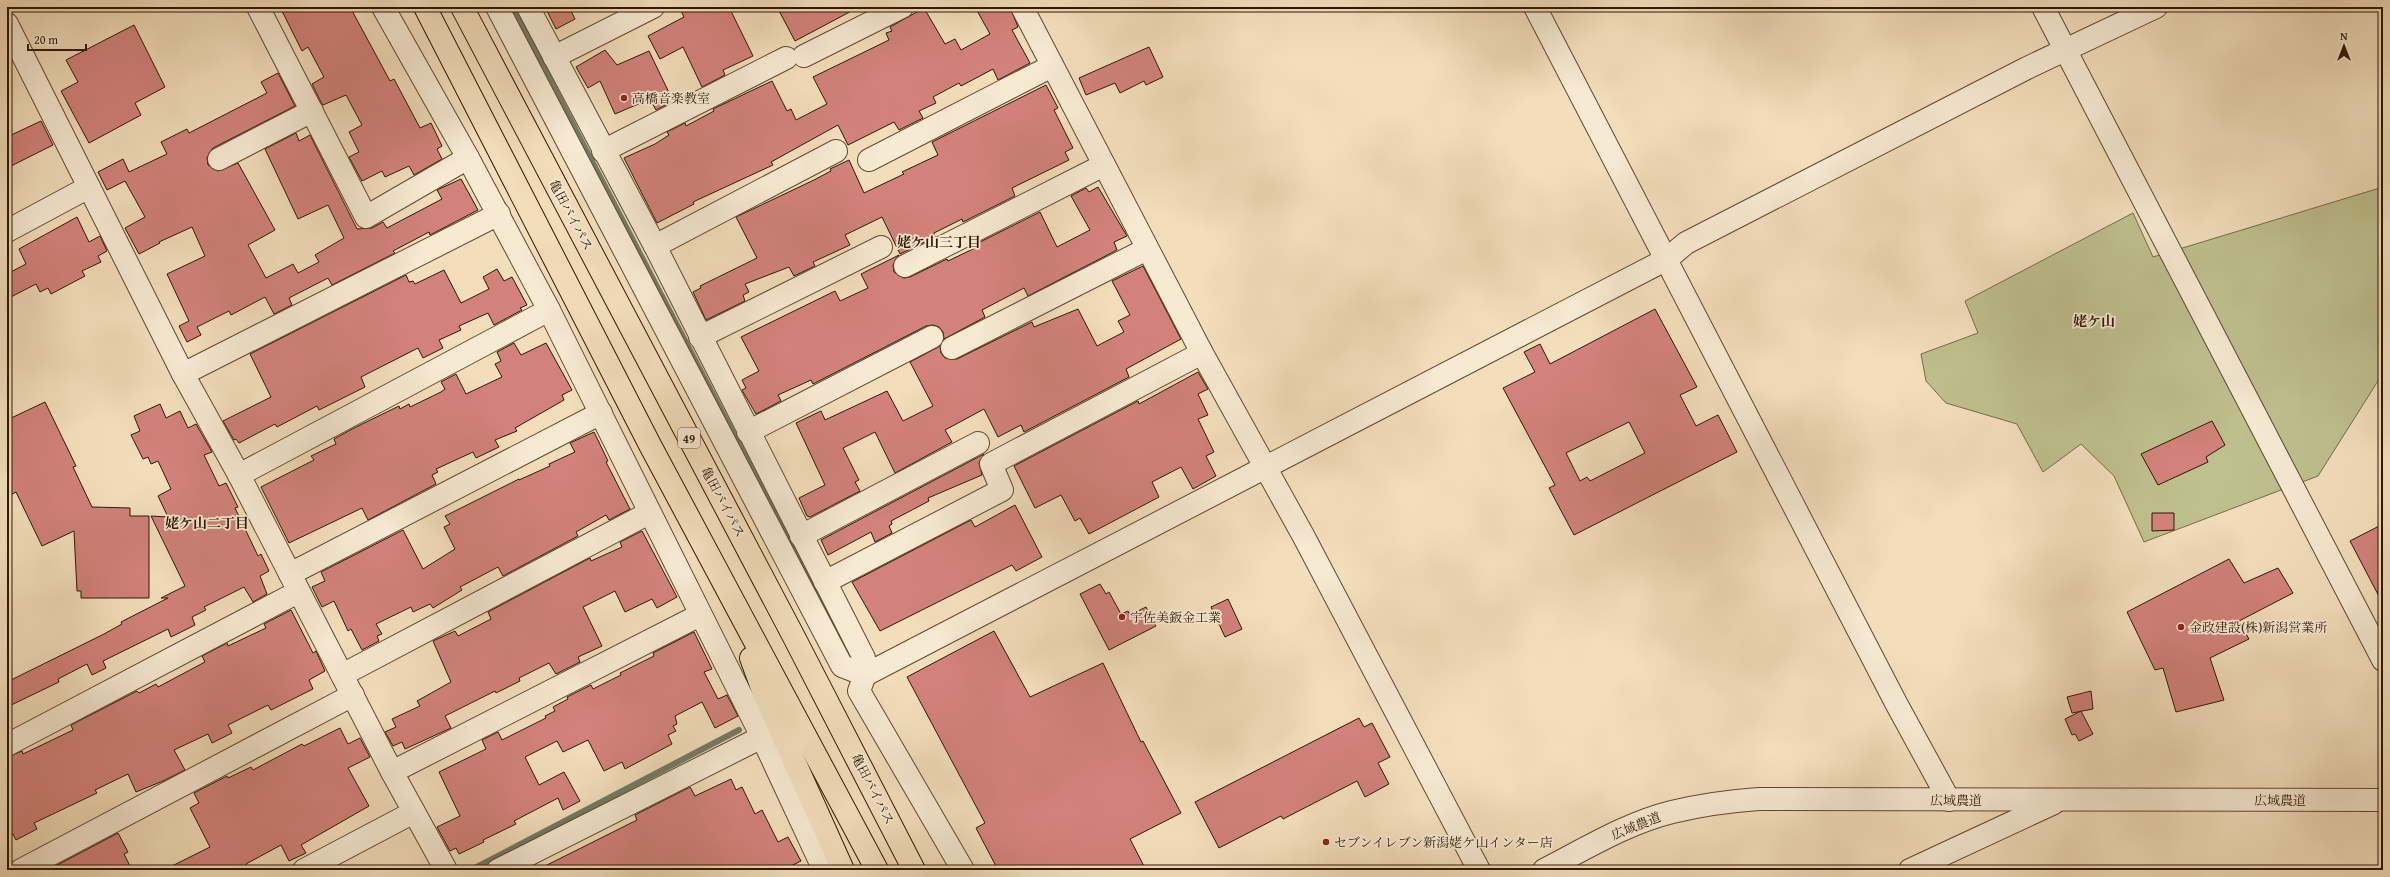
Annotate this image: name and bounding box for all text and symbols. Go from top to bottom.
scale bar [28,26,86,52]
north arrow [2324,26,2364,66]
text: N [2340,28,2348,44]
text: 20 m [34,31,58,48]
place label: 高橋音楽教室 [632,89,710,108]
marker: 高橋音楽教室 [619,93,629,103]
street label: 亀田バイパス [544,176,598,254]
district label: 姥ケ山三丁目 [897,232,981,252]
district label: 姥ケ山 [2073,311,2115,331]
road number: 49 [678,428,700,448]
street label: 亀田バイパス [696,463,750,541]
district label: 姥ケ山二丁目 [165,513,249,533]
place label: 宇佐美鈑金工業 [1130,608,1221,627]
marker: 宇佐美鈑金工業 [1117,612,1127,622]
place label: 金政建設(株)新潟営業所 [2189,618,2327,637]
marker: 金政建設(株)新潟営業所 [2176,622,2186,632]
street label: 亀田バイパス [847,750,899,828]
street label: 広域農道 [1930,791,1982,810]
street label: 広域農道 [2254,791,2306,810]
street label: 広域農道 [1608,807,1664,845]
place label: セブンイレブン新潟姥ケ山インター店 [1334,833,1553,852]
marker: セブンイレブン新潟姥ケ山インター店 [1321,837,1331,847]

